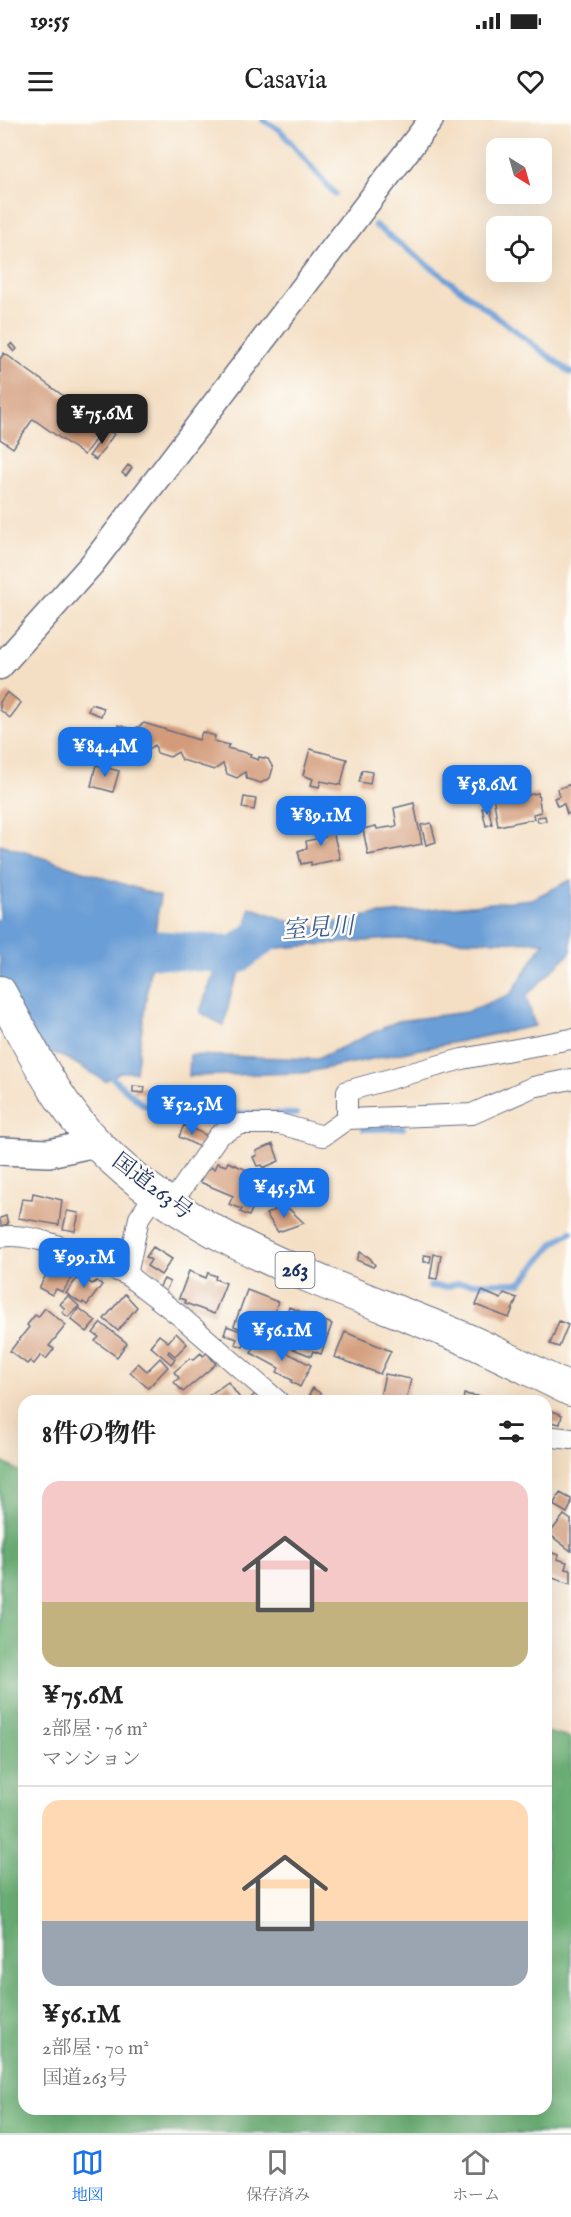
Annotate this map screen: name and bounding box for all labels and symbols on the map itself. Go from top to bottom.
north arrow [486,138,552,204]
pin: ¥75.6M [53,394,151,445]
pin: ¥84.4M [56,727,154,778]
pin: ¥58.6M [438,765,536,816]
pin: ¥89.1M [272,796,370,847]
water label: 室見川 [281,911,358,947]
pin: ¥52.5M [143,1085,241,1136]
street label: 国道263号 [106,1148,198,1226]
pin: ¥45.5M [235,1168,333,1219]
pin: ¥99.1M [35,1238,133,1289]
road number: 263 [276,1252,314,1288]
pin: ¥56.1M [233,1311,331,1362]

